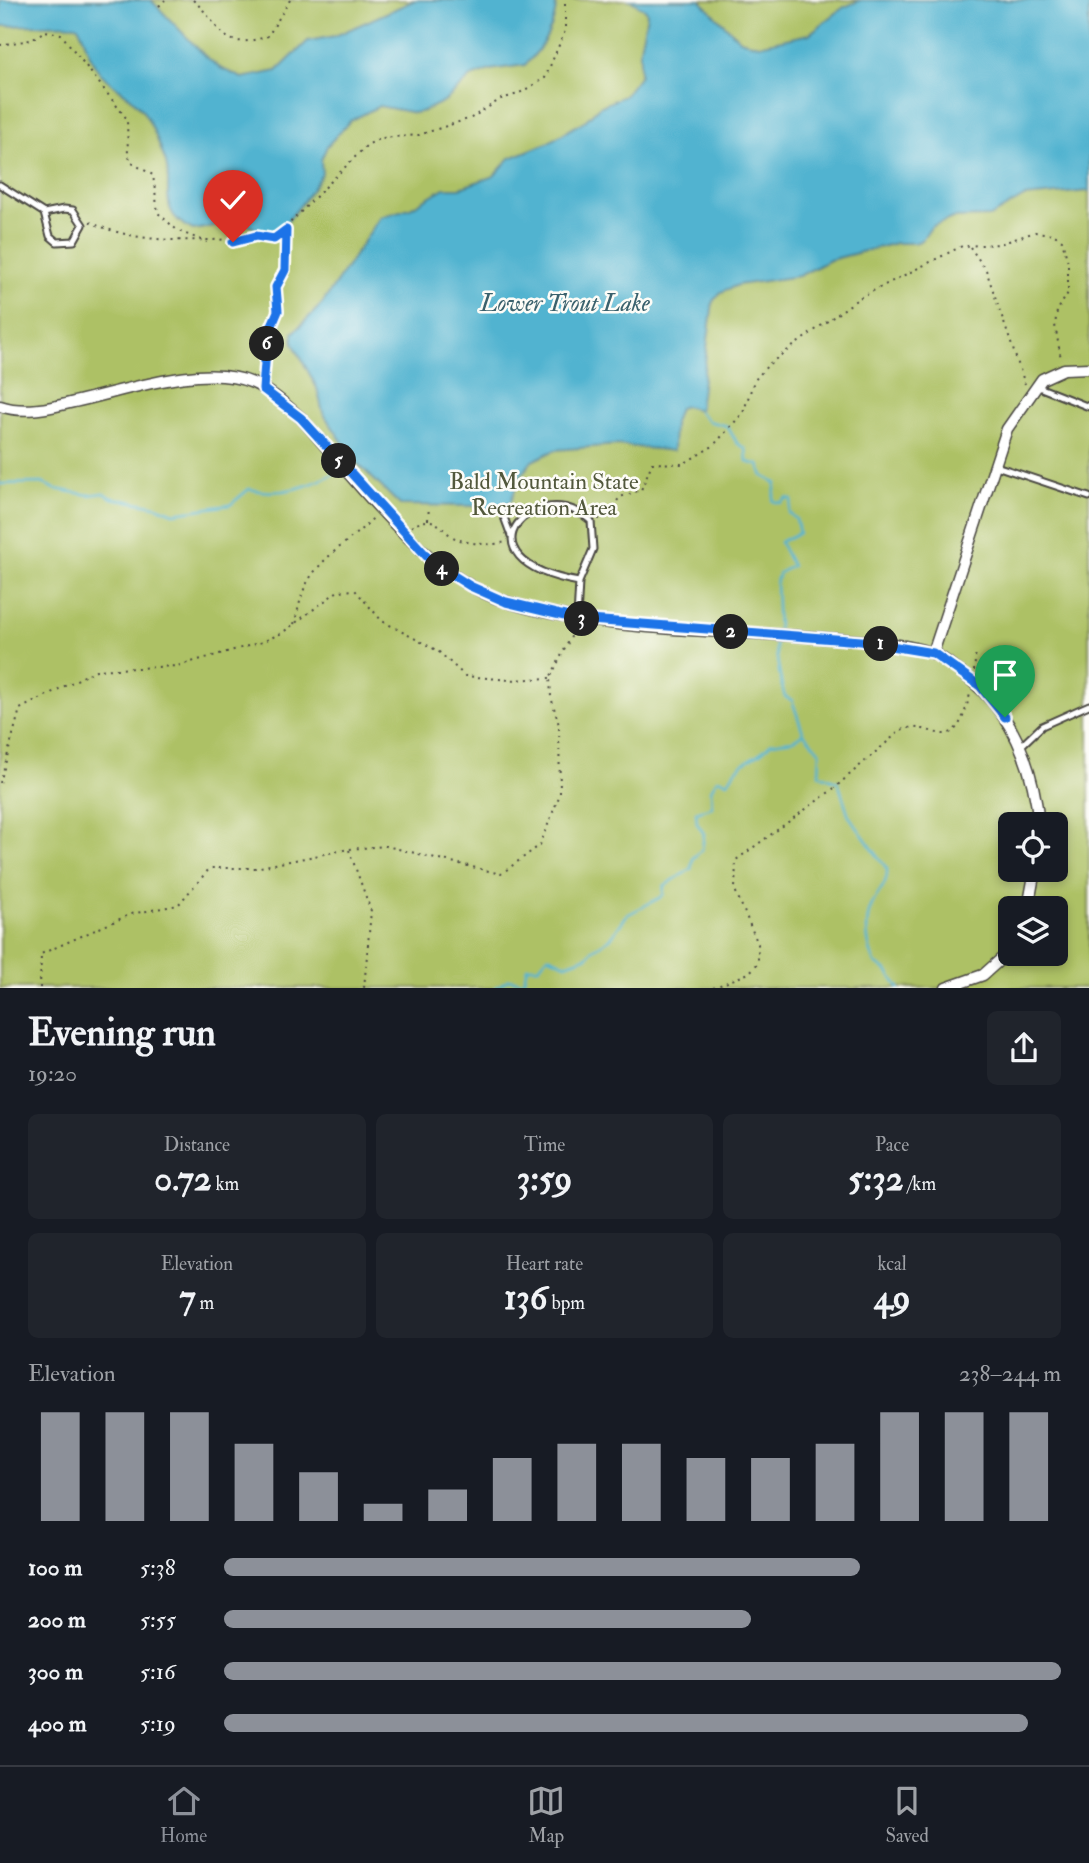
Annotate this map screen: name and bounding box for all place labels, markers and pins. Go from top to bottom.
pin [203,170,263,242]
pin: 6 [250,326,284,362]
pin: 5 [322,444,356,478]
pin: 4 [424,552,460,586]
pin: 3 [564,602,600,636]
pin: 2 [714,614,748,650]
pin: 1 [864,626,898,662]
pin [975,645,1035,717]

